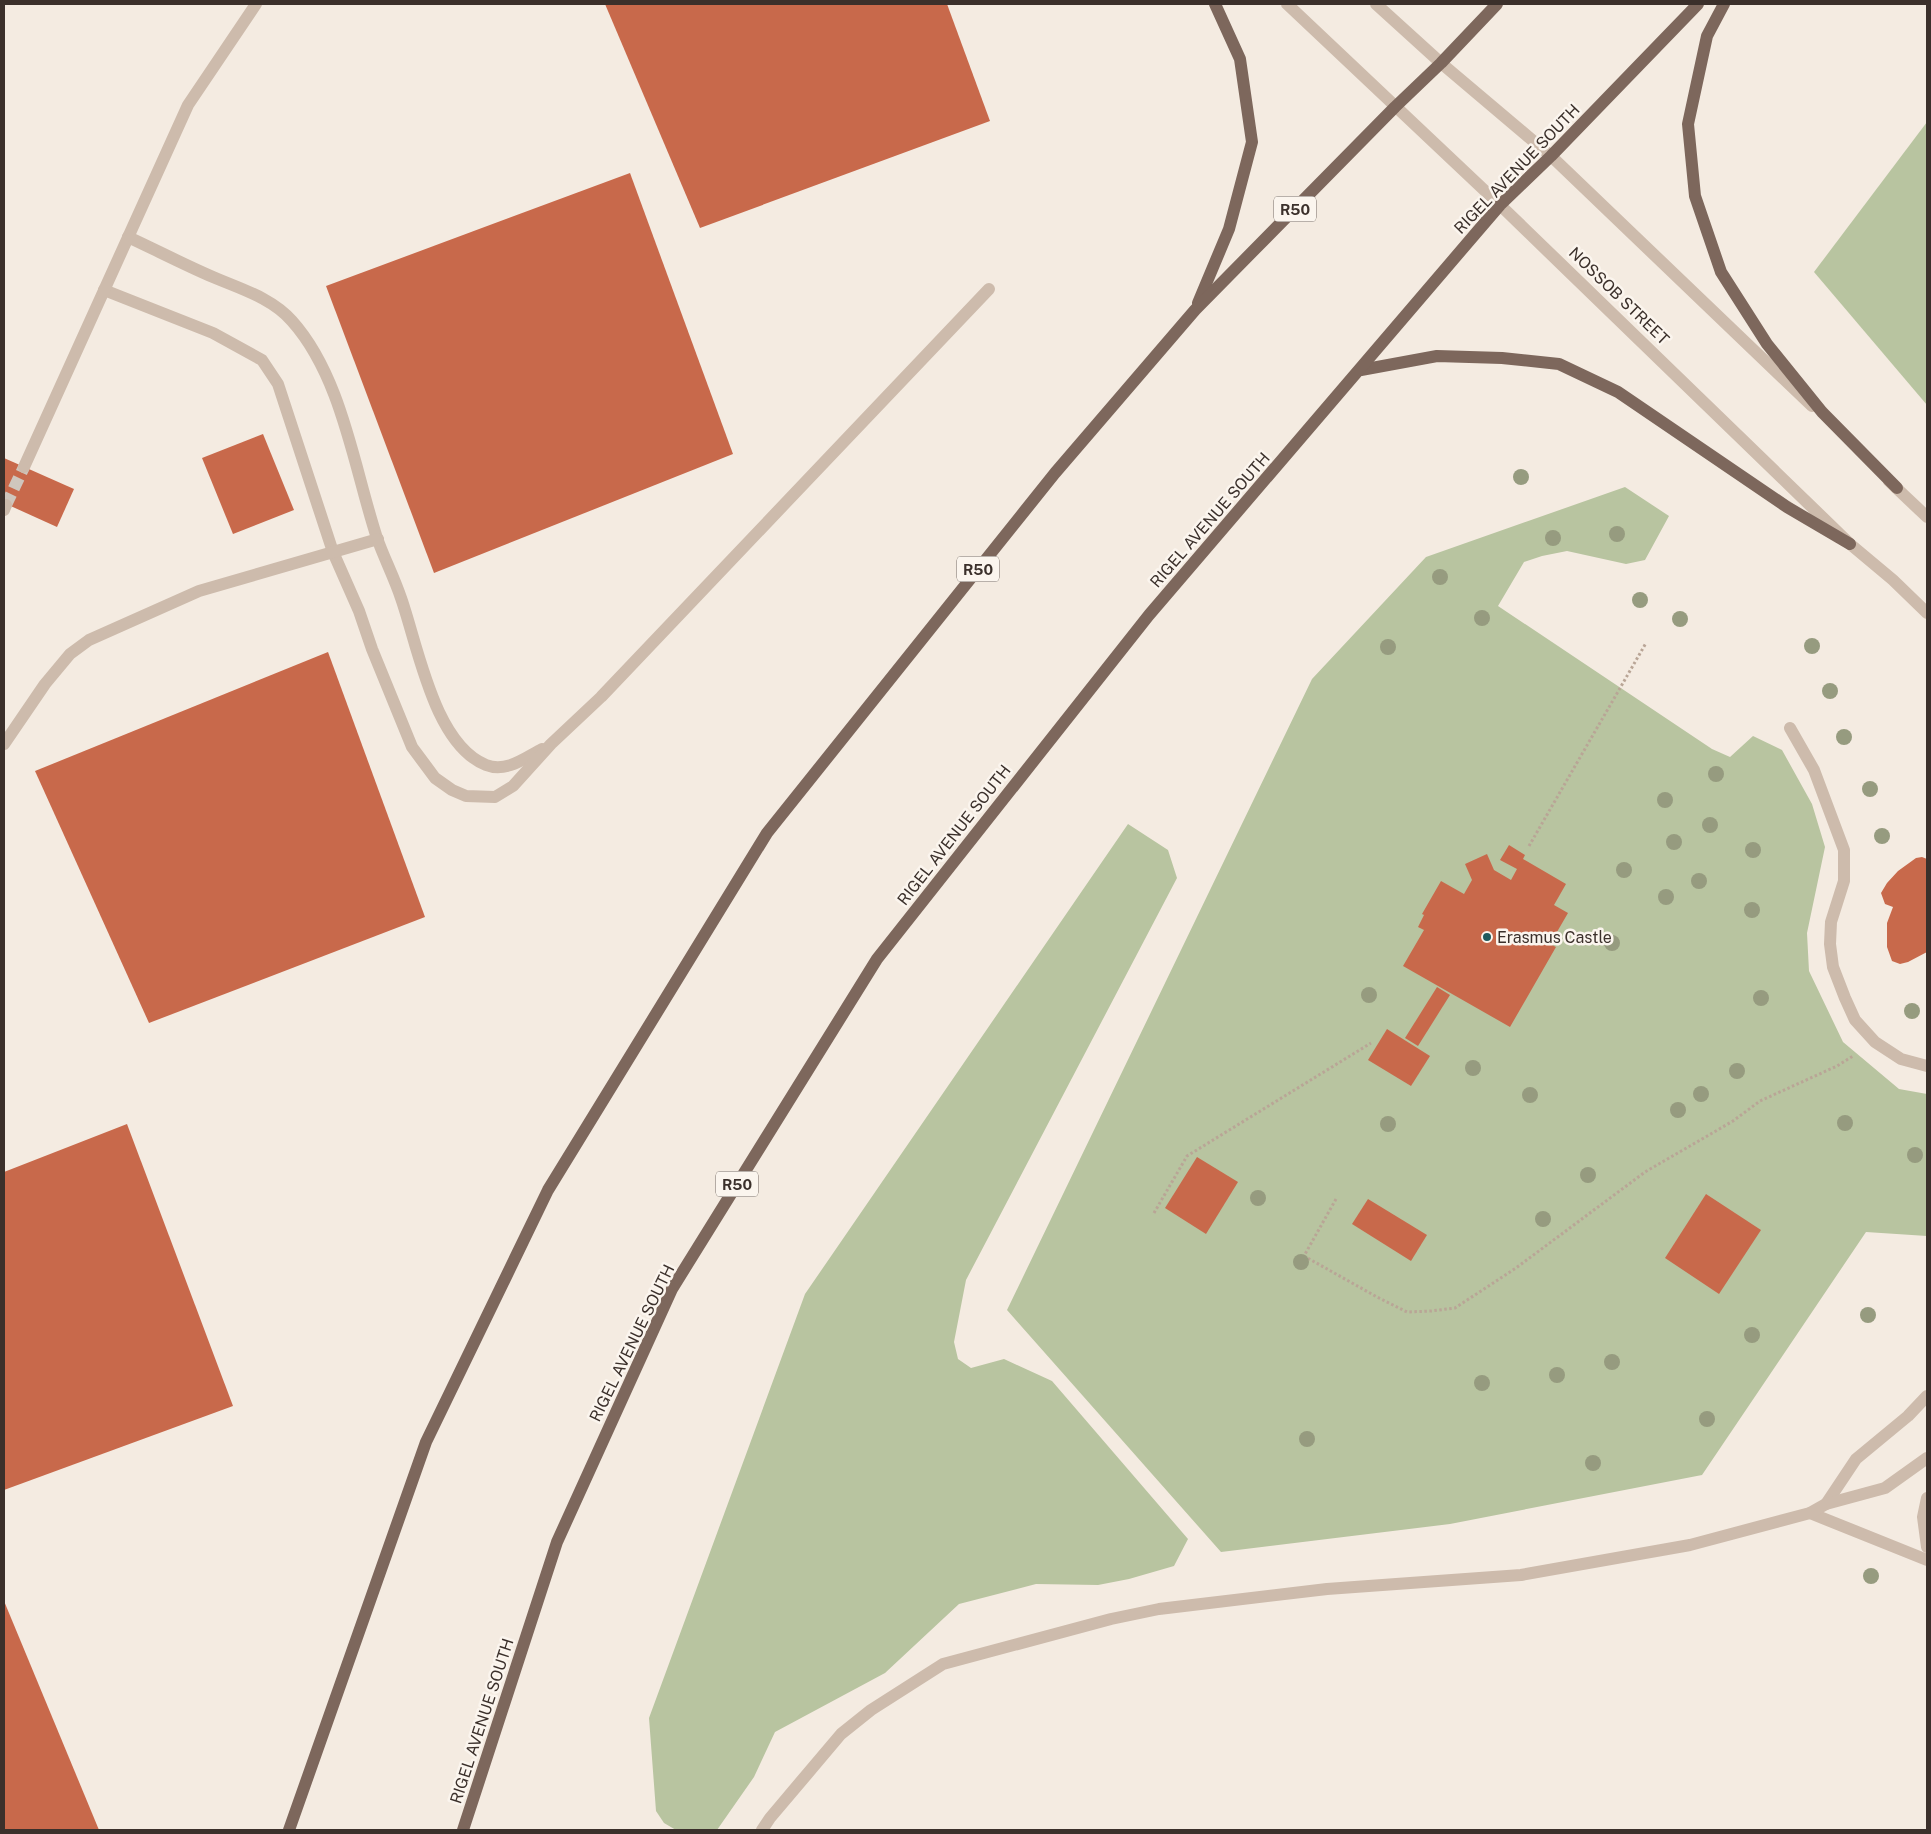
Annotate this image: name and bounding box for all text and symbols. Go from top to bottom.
street label: RIGEL AVENUE SOUTH [1450,100,1584,238]
road number: R50 [1274,196,1316,222]
street label: NOSSOB STREET [1565,243,1673,349]
street label: RIGEL AVENUE SOUTH [1146,449,1274,591]
road number: R50 [957,556,999,582]
street label: RIGEL AVENUE SOUTH [893,761,1015,909]
place label: Erasmus Castle [1497,928,1612,947]
marker: Erasmus Castle [1481,931,1493,943]
road number: R50 [716,1172,758,1196]
street label: RIGEL AVENUE SOUTH [586,1261,678,1425]
street label: RIGEL AVENUE SOUTH [446,1636,518,1806]

